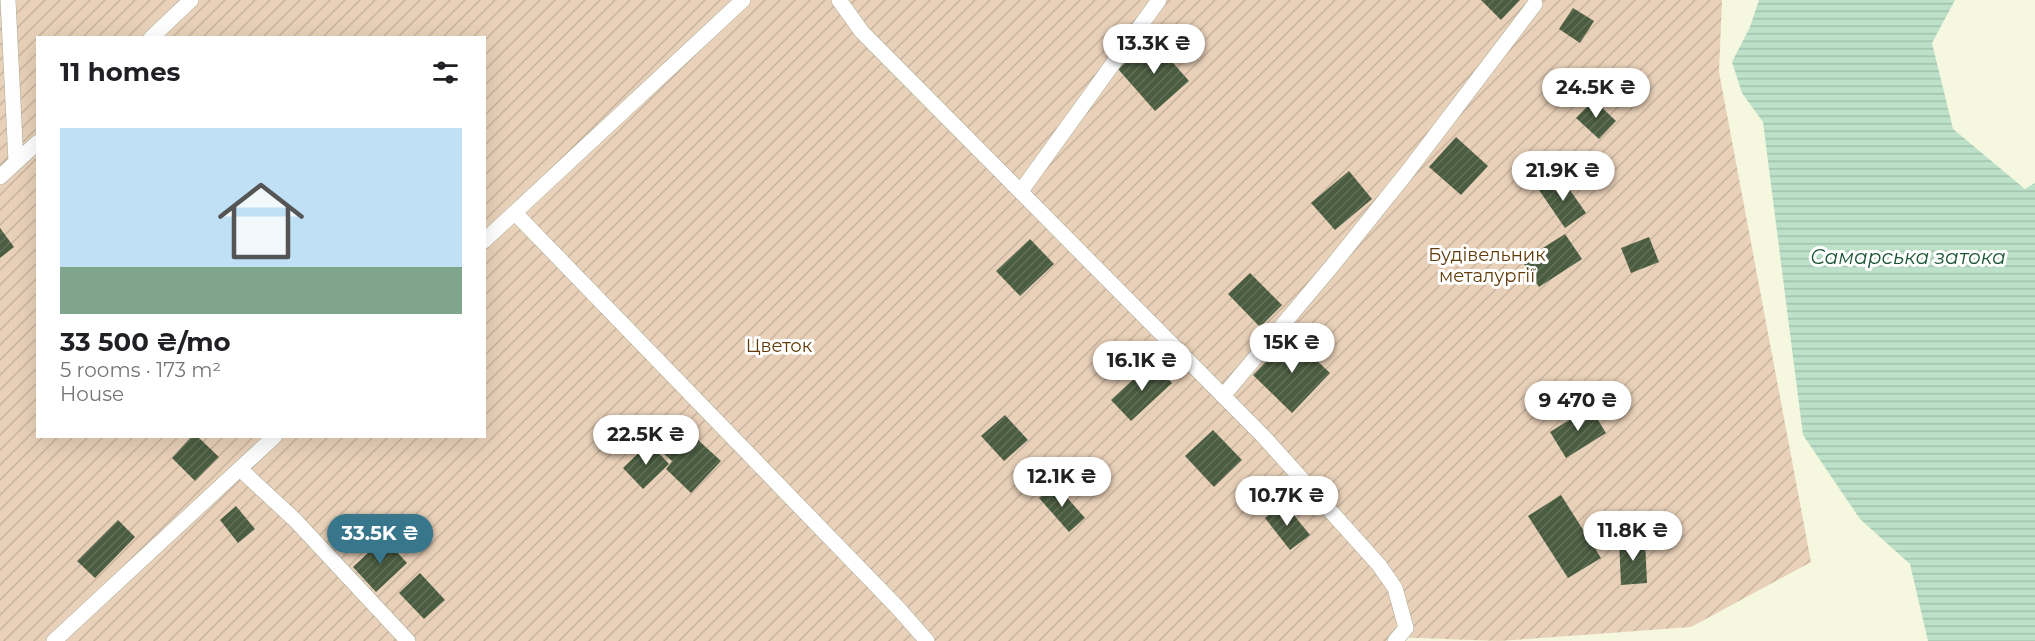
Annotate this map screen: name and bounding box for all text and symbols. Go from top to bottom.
pin: 13.3K ₴ [1099,24,1209,75]
text: 13.3K ₴ [1117,31,1191,55]
text: 11 homes [60,56,180,88]
icon: filters [429,56,462,89]
pin: 24.5K ₴ [1541,68,1651,119]
text: 24.5K ₴ [1556,75,1636,99]
pin: 21.9K ₴ [1508,151,1618,202]
text: 21.9K ₴ [1526,158,1600,182]
icon: home [207,167,315,275]
park label: Будівельник металургії [1428,244,1546,287]
water label: Самарська затока [1810,245,2006,269]
pin: 15K ₴ [1250,323,1334,374]
text: 33 500 ₴/mo [60,326,231,358]
text: 15K ₴ [1264,330,1320,354]
park label: Цветок [746,335,813,357]
pin: 16.1K ₴ [1087,341,1197,392]
text: 16.1K ₴ [1107,348,1177,372]
text: 5 rooms · 173 m² [60,358,221,382]
pin: 9 470 ₴ [1523,381,1633,432]
text: House [60,382,124,406]
text: 9 470 ₴ [1538,388,1618,412]
pin: 22.5K ₴ [591,415,701,466]
text: 22.5K ₴ [607,422,685,446]
pin: 12.1K ₴ [1007,457,1117,508]
text: 12.1K ₴ [1027,464,1097,488]
pin: 10.7K ₴ [1232,476,1342,527]
text: 10.7K ₴ [1249,483,1325,507]
pin: 11.8K ₴ [1578,511,1688,562]
pin: 33.5K ₴ [325,514,435,565]
text: 11.8K ₴ [1597,518,1669,542]
text: 33.5K ₴ [341,521,419,545]

